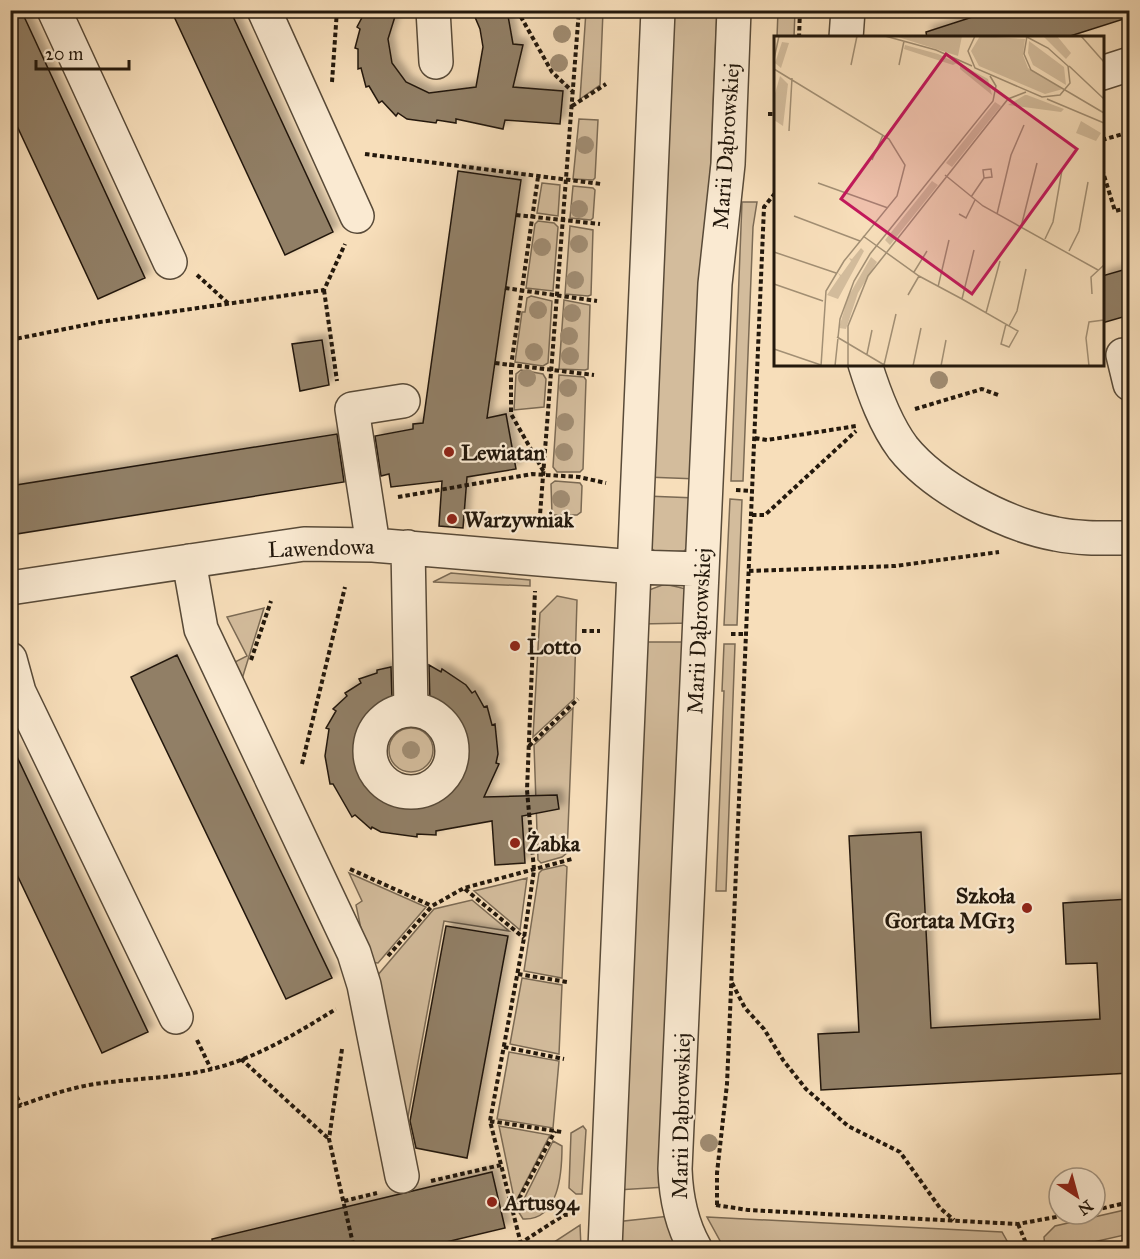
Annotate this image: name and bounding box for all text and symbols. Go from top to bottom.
scale bar [36,33,129,71]
inset map [774,36,1104,366]
text: 20 m [45,43,83,65]
street label: Marii Dąbrowskiej [707,62,745,230]
place label: Lewiatan [461,439,545,466]
marker: Lewiatan [442,445,456,459]
place label: Warzywniak [464,506,574,533]
marker: Warzywniak [445,512,459,526]
street label: Lawendowa [267,533,375,563]
street label: Marii Dąbrowskiej [681,547,717,715]
place label: Lotto [527,633,581,660]
marker: Lotto [508,639,522,653]
place label: Żabka [527,830,581,857]
marker: Żabka [508,836,522,850]
place label: Szkoła Gortata MG13 [885,882,1016,934]
marker: Szkoła Gortata MG13 [1020,901,1034,915]
street label: Marii Dąbrowskiej [666,1032,696,1200]
north arrow [1047,1166,1107,1226]
place label: Artus94 [502,1189,580,1216]
marker: Artus94 [485,1195,499,1209]
text: N [1074,1196,1097,1220]

